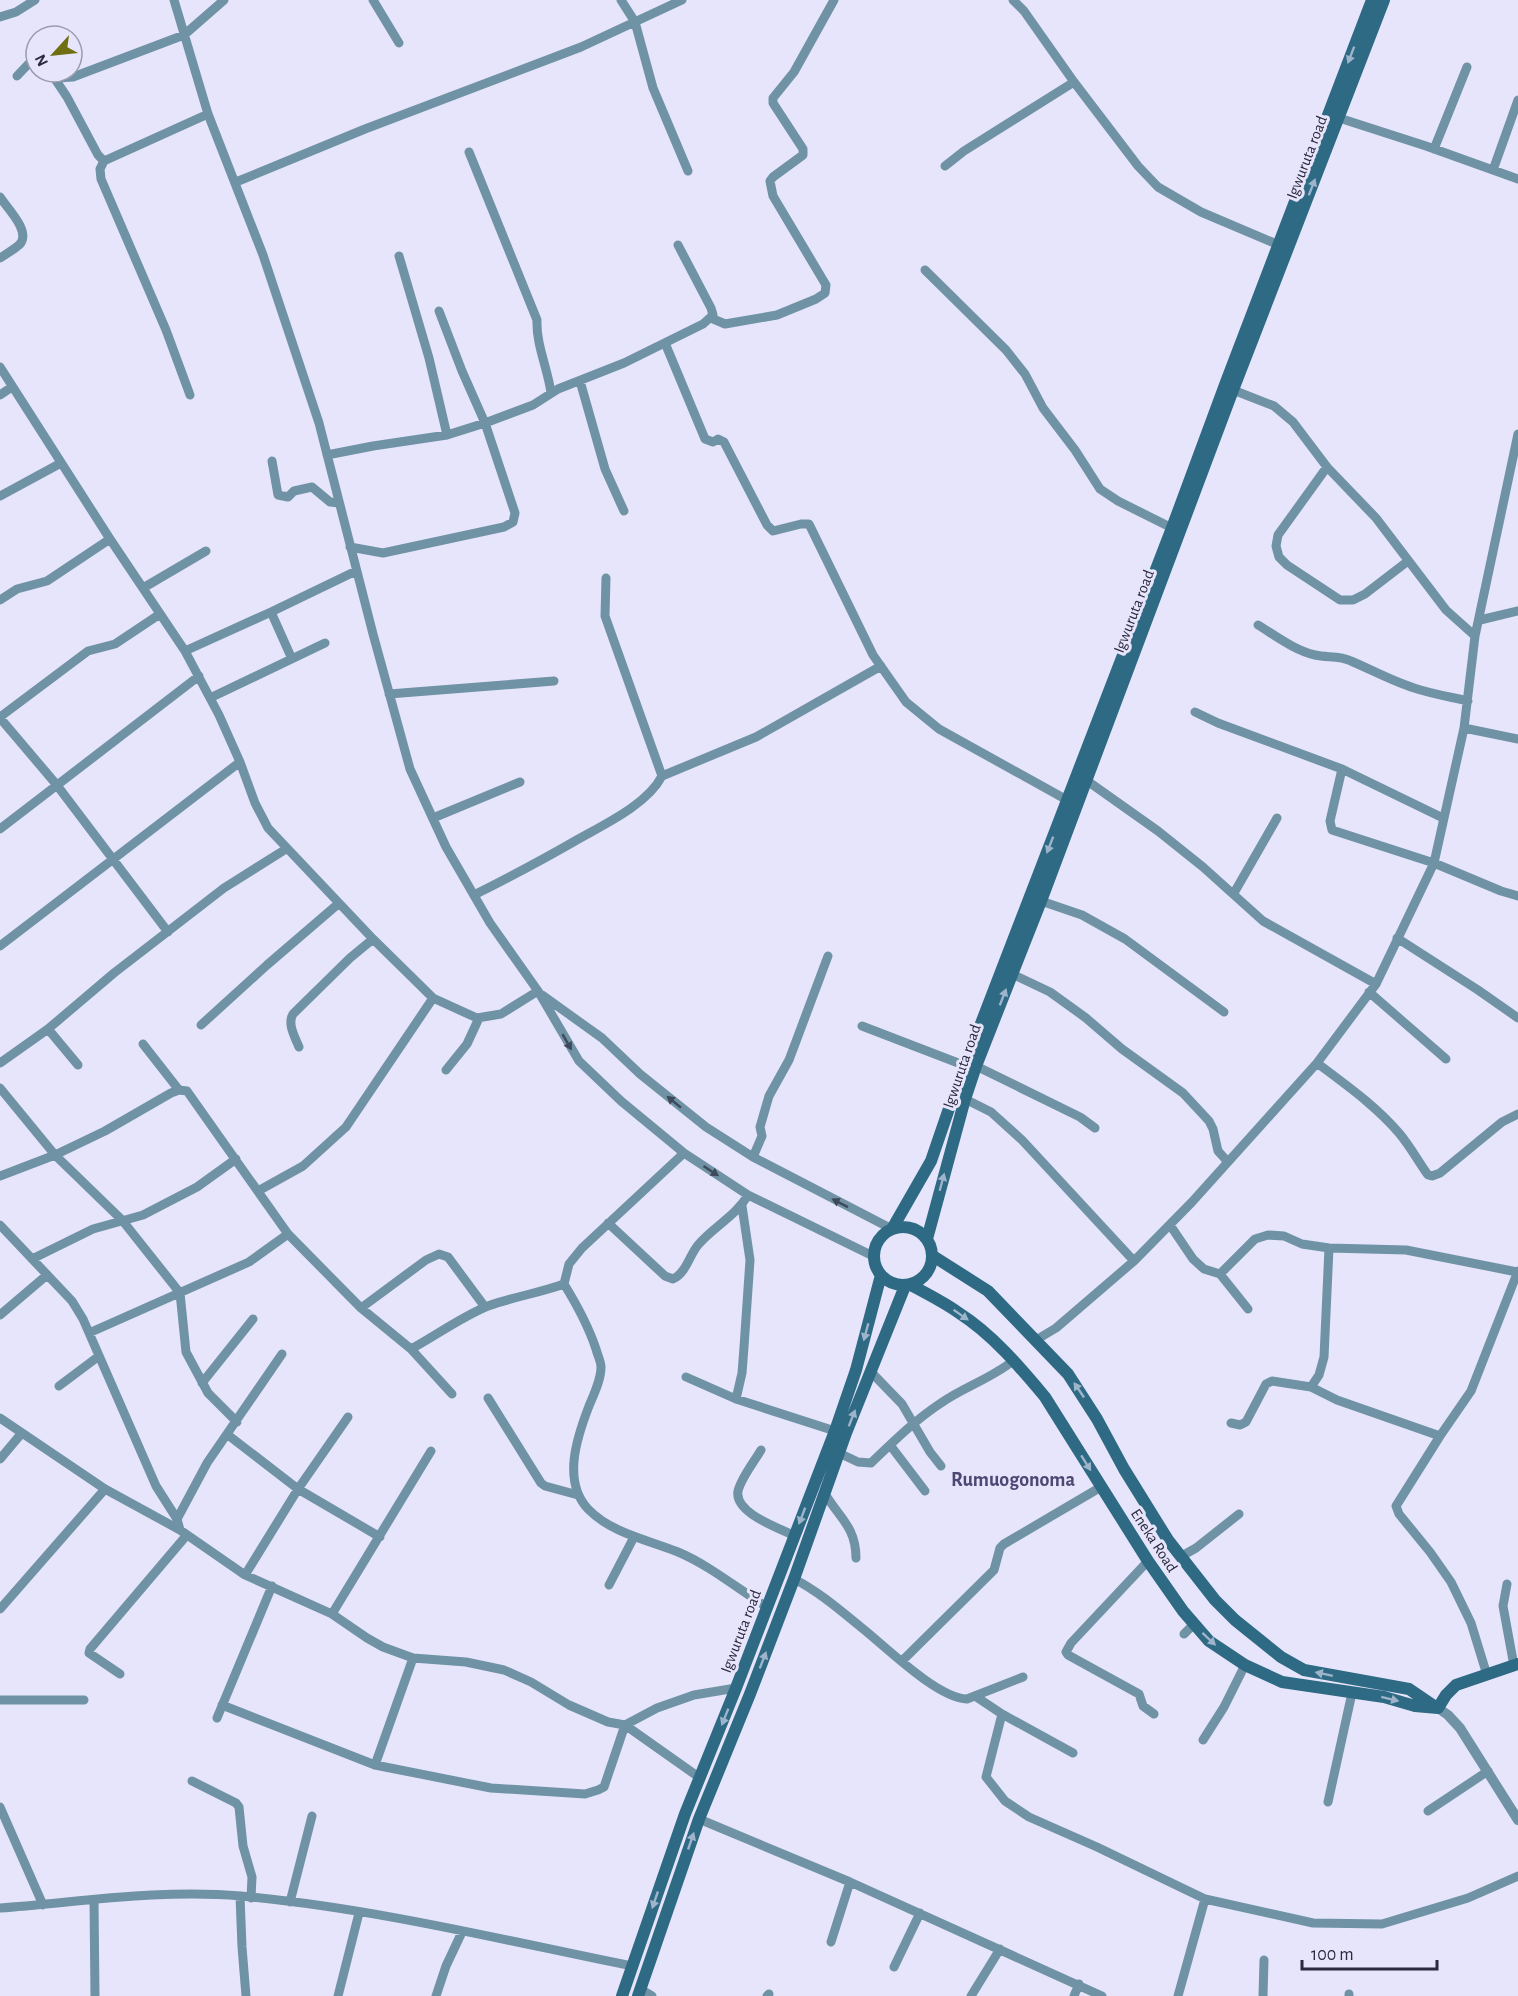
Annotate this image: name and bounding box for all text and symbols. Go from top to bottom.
north arrow [24,24,84,84]
one-way arrow [1346,46,1356,64]
text: N [32,52,51,69]
street label: Igwuruta road [1284,114,1330,201]
one-way arrow [1308,178,1317,196]
street label: Igwuruta road [1111,568,1157,655]
one-way arrow [1045,837,1055,855]
one-way arrow [999,988,1009,1006]
street label: Igwuruta road [940,1022,984,1110]
one-way arrow [562,1034,572,1051]
one-way arrow [666,1095,682,1108]
one-way arrow [703,1165,719,1177]
one-way arrow [938,1173,948,1191]
one-way arrow [831,1198,849,1208]
one-way arrow [953,1309,969,1321]
one-way arrow [861,1323,870,1341]
one-way arrow [1073,1382,1084,1399]
one-way arrow [848,1409,857,1427]
one-way arrow [1080,1454,1092,1470]
district label: Rumuogonoma [951,1470,1075,1490]
street label: Eneka Road [1128,1506,1180,1575]
one-way arrow [797,1507,806,1525]
street label: Igwuruta road [718,1588,764,1675]
one-way arrow [1202,1632,1216,1646]
one-way arrow [758,1651,768,1669]
one-way arrow [1314,1669,1333,1678]
one-way arrow [1381,1694,1399,1704]
one-way arrow [720,1709,730,1727]
one-way arrow [687,1832,697,1850]
one-way arrow [650,1891,660,1909]
scale bar [1302,1933,1437,1971]
text: 100 m [1311,1946,1354,1964]

